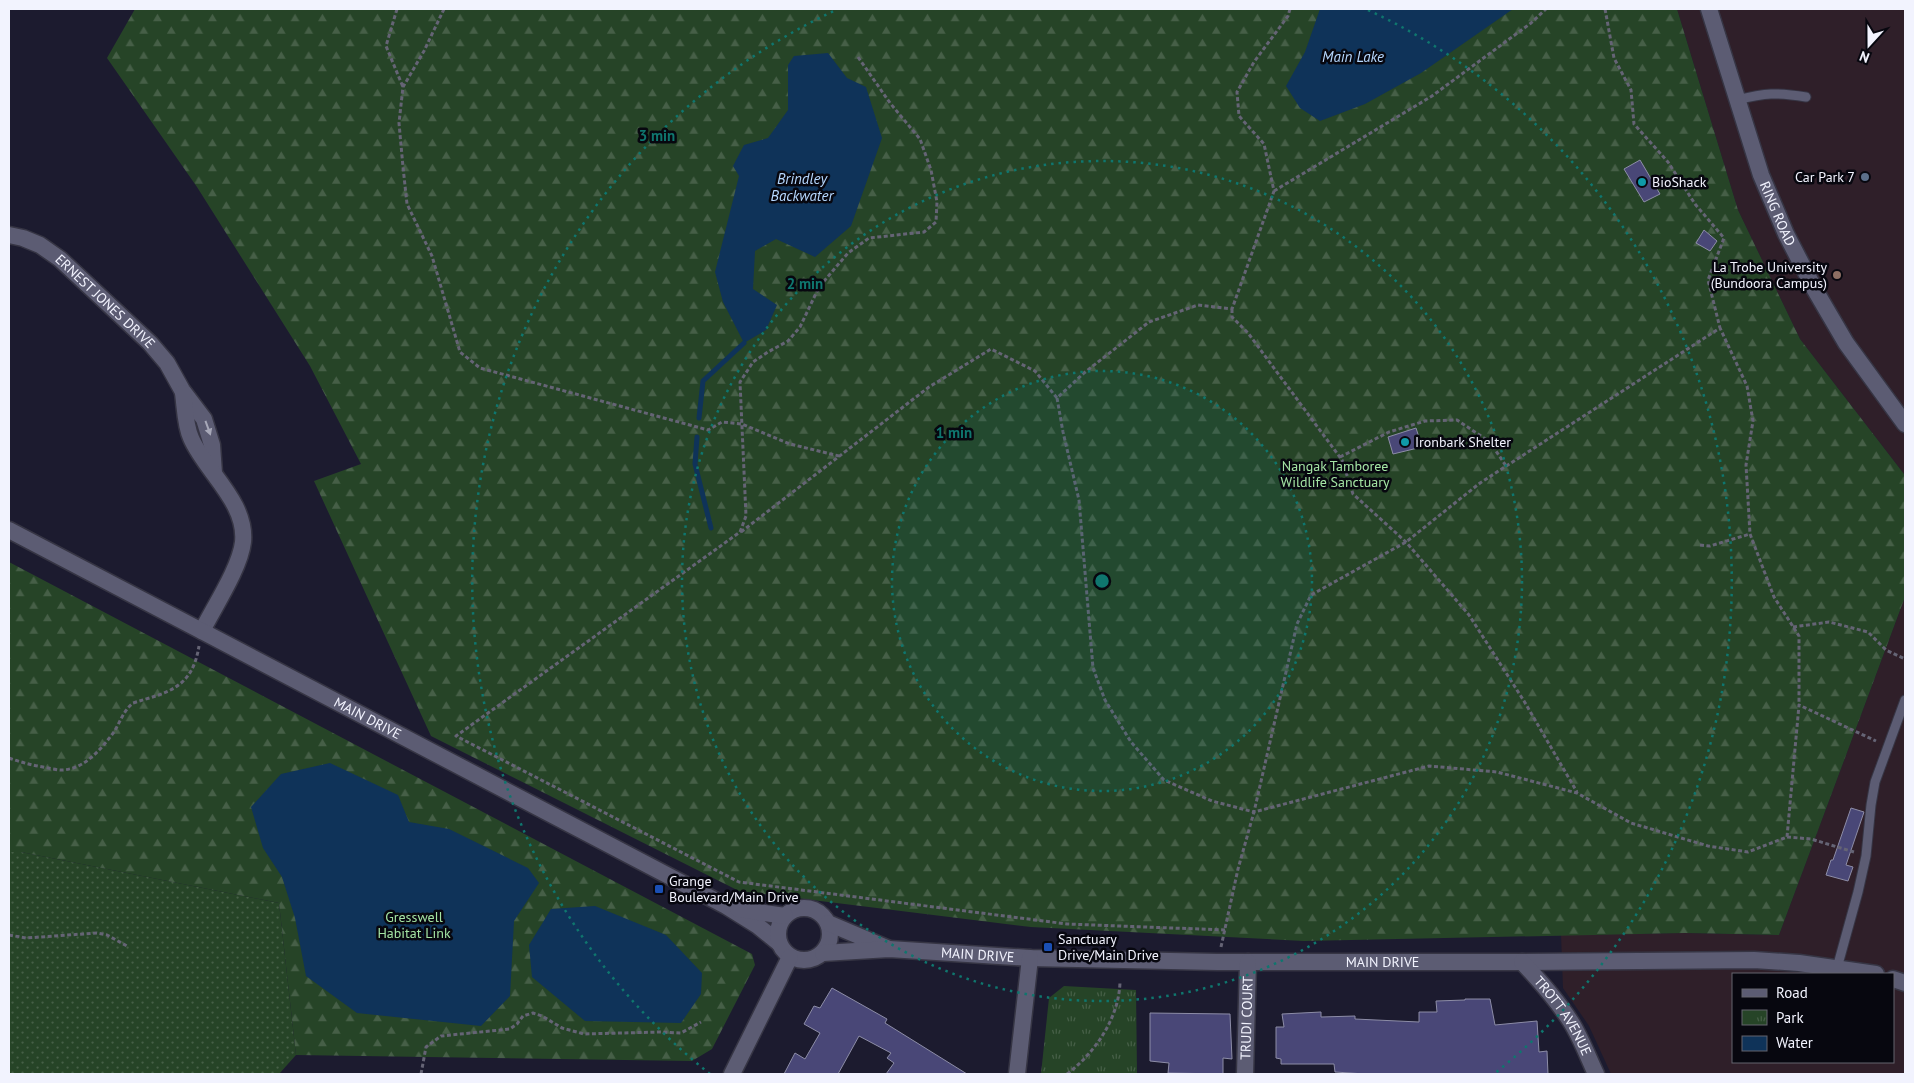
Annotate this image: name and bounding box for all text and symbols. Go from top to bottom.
north arrow [1844,20,1894,70]
water label: Main Lake [1322,47,1384,66]
text: N [1857,47,1872,67]
text: 3 min [639,126,675,145]
place label: Car Park 7 [1795,168,1855,186]
water label: Brindley Backwater [771,169,834,205]
marker: Car Park 7 [1859,171,1871,183]
place label: BioShack [1652,173,1707,191]
marker: BioShack [1636,176,1648,188]
street label: RING ROAD [1756,179,1800,249]
street label: ERNEST JONES DRIVE [52,250,159,352]
place label: La Trobe University (Bundoora Campus) [1711,258,1827,292]
marker: La Trobe University (Bundoora Campus) [1831,269,1843,281]
text: 2 min [787,274,823,293]
one-way arrow [204,421,212,436]
text: 1 min [936,423,972,442]
place label: Ironbark Shelter [1415,433,1511,451]
marker: Ironbark Shelter [1399,436,1411,448]
park label: Nangak Tamboree Wildlife Sanctuary [1281,457,1390,491]
centre of rings [1093,572,1111,590]
street label: MAIN DRIVE [331,693,404,743]
place label: Grange Boulevard/Main Drive [669,872,799,906]
marker: Grange Boulevard/Main Drive [653,883,665,895]
park label: Gresswell Habitat Link [377,908,451,942]
place label: Sanctuary Drive/Main Drive [1058,930,1159,964]
marker: Sanctuary Drive/Main Drive [1042,941,1054,953]
street label: MAIN DRIVE [940,943,1015,966]
street label: MAIN DRIVE [1346,953,1419,971]
street label: TROTT AVENUE [1530,972,1596,1058]
legend [1732,973,1894,1063]
street label: TRUDI COURT [1236,976,1257,1060]
text: Road [1776,983,1808,1002]
text: Park [1776,1008,1804,1027]
text: Water [1776,1033,1813,1052]

